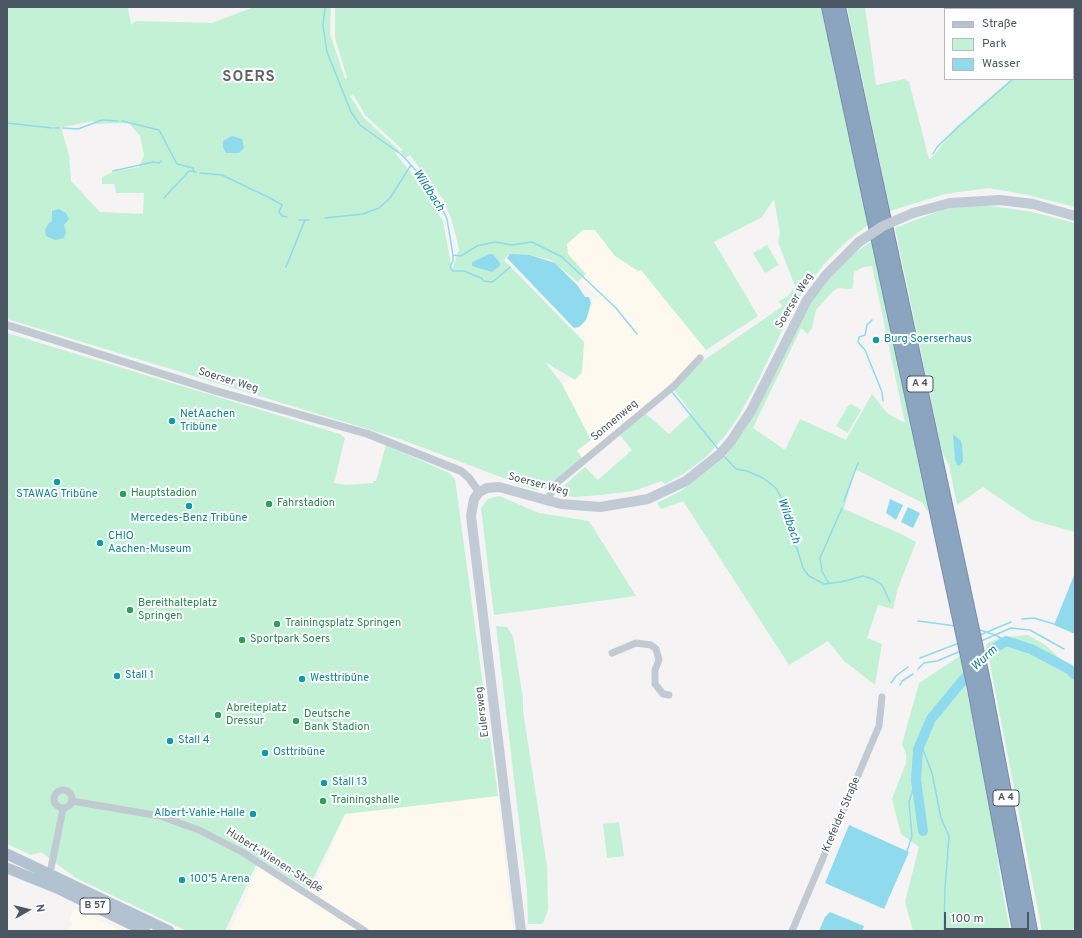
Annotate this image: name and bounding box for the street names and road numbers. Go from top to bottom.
street label: Soerser Weg [773,271,817,331]
street label: Soerser Weg [196,366,260,396]
road number: A 4 [907,376,933,392]
street label: Sonnenweg [589,398,641,444]
street label: Soerser Weg [506,471,570,499]
street label: Eulersweg [473,686,493,738]
street label: Krefelder Straße [820,775,864,855]
road number: A 4 [993,790,1019,806]
street label: Hubert-Wienen-Straße [223,826,325,896]
road number: B 57 [80,898,110,914]

